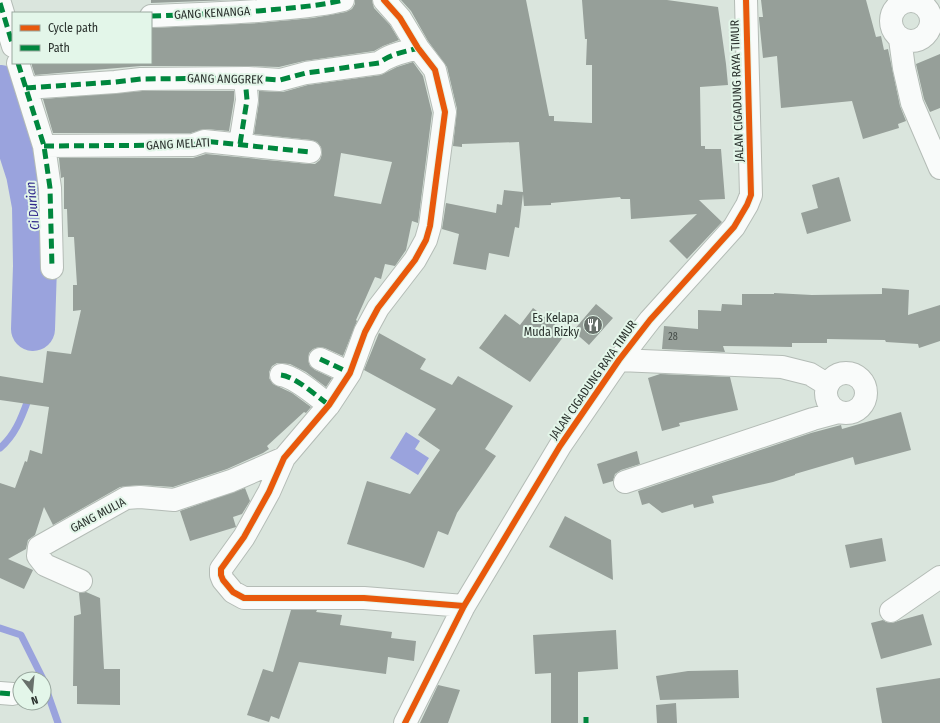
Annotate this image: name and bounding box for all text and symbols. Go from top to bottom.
street label: GANG KENANGA [174,4,251,22]
legend [12,12,152,64]
street label: JALAN CIGADUNG RAYA TIMUR [728,19,746,162]
text: Cycle path [48,21,98,35]
text: Path [48,41,70,55]
street label: GANG ANGGREK [187,71,264,87]
street label: GANG MELATI [146,135,210,153]
water label: Ci Durian [22,181,42,231]
place label: Es Kelapa Muda Rizky [524,311,580,339]
restaurant icon: Es Kelapa Muda Rizky [582,314,604,336]
street label: JALAN CIGADUNG RAYA TIMUR [546,317,640,442]
house number: 28 [668,331,678,343]
street label: GANG MULIA [68,494,129,535]
north arrow [12,671,52,711]
text: N [30,693,40,707]

